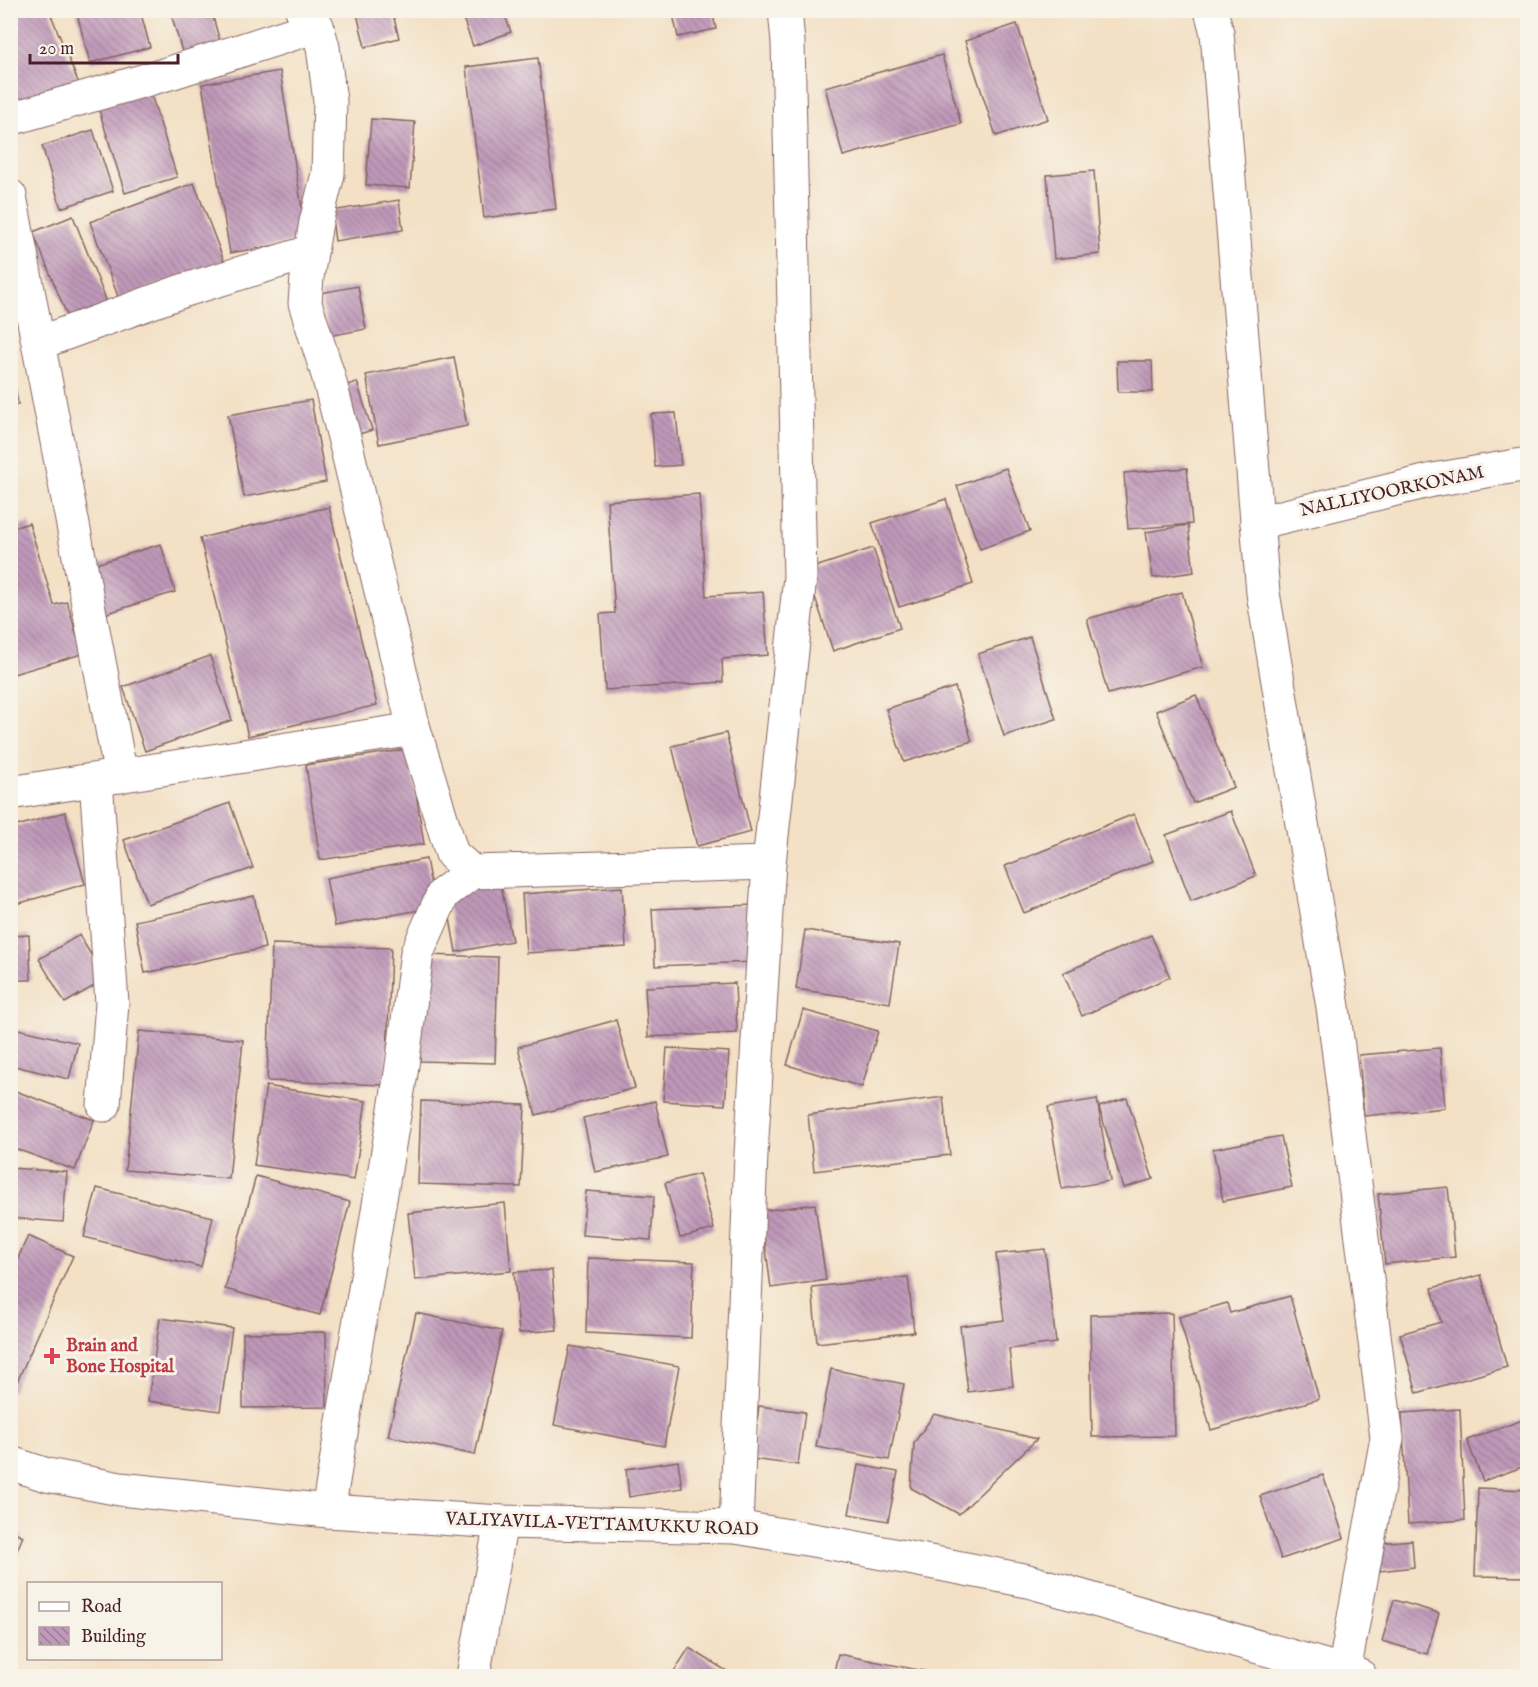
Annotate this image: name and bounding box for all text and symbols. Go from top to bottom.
scale bar [30,27,178,65]
text: 20 m [39,38,74,61]
street label: NALLIYOORKONAM [1298,461,1486,523]
place label: Brain and Bone Hospital [66,1335,175,1379]
marker: Brain and Bone Hospital [43,1347,61,1365]
street label: VALIYAVILA-VETTAMUKKU ROAD [444,1508,759,1542]
legend [27,1582,222,1660]
text: Road [81,1596,122,1619]
text: Building [81,1626,146,1649]

